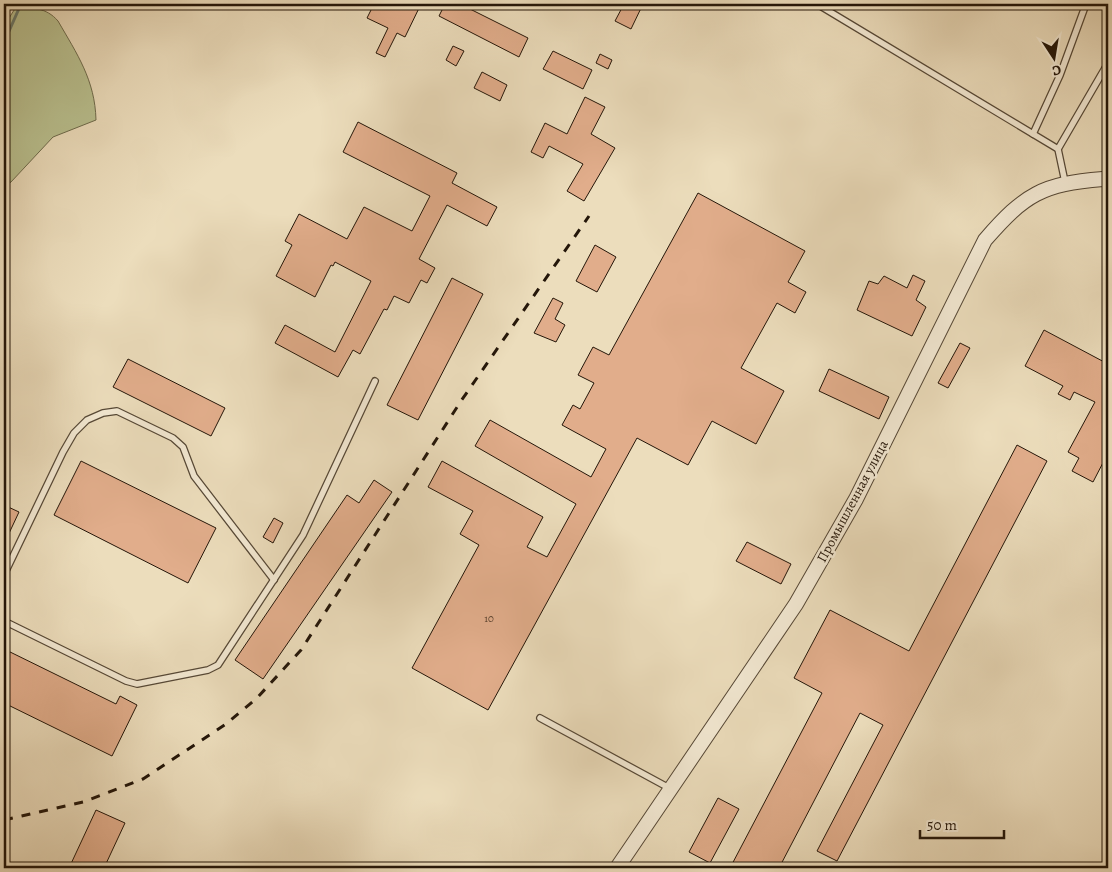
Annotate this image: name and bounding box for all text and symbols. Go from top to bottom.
north arrow [1030,32,1080,82]
text: С [1050,60,1063,80]
street label: Промышленная улица [812,436,893,566]
house number: 10 [484,611,494,626]
scale bar [920,807,1003,839]
text: 50 m [927,815,957,835]

